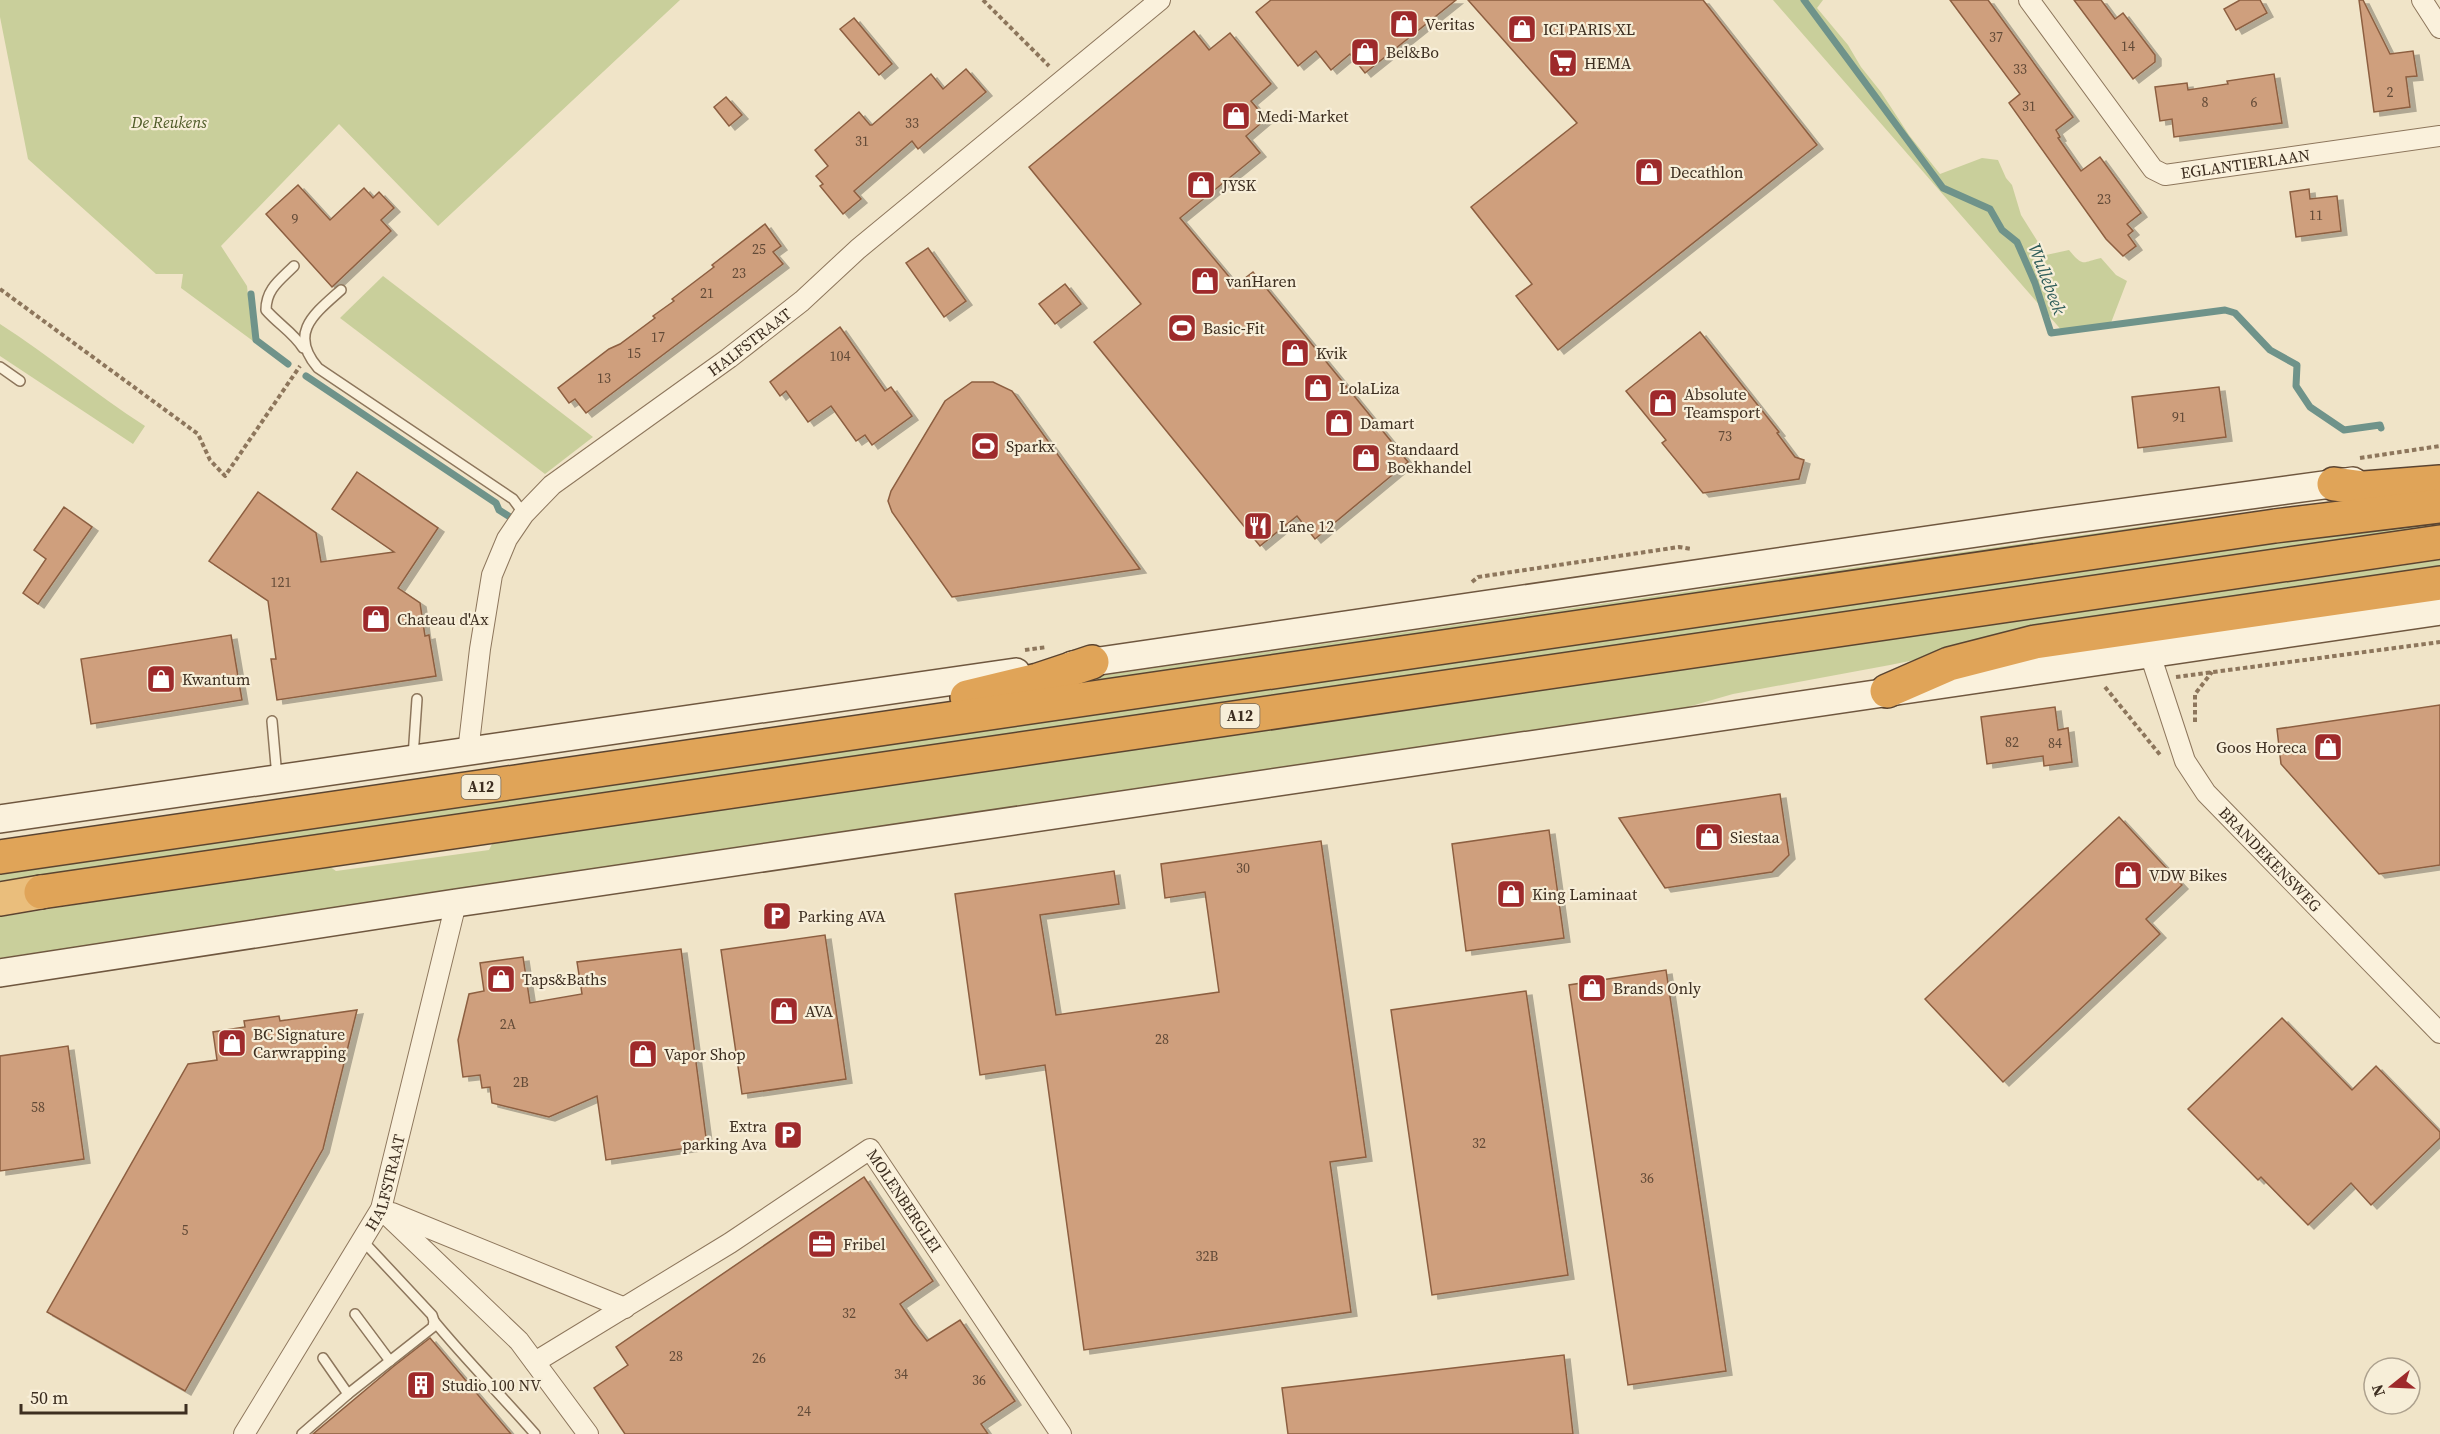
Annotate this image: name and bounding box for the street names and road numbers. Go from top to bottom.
street label: EGLANTIERLAAN [2179,144,2312,184]
street label: HALFSTRAAT [703,302,796,381]
road number: A12 [1220,704,1260,728]
road number: A12 [462,775,500,799]
street label: BRANDEKENSWEG [2214,802,2327,916]
street label: HALFSTRAAT [359,1132,410,1235]
street label: MOLENBERGLEI [862,1144,947,1257]

